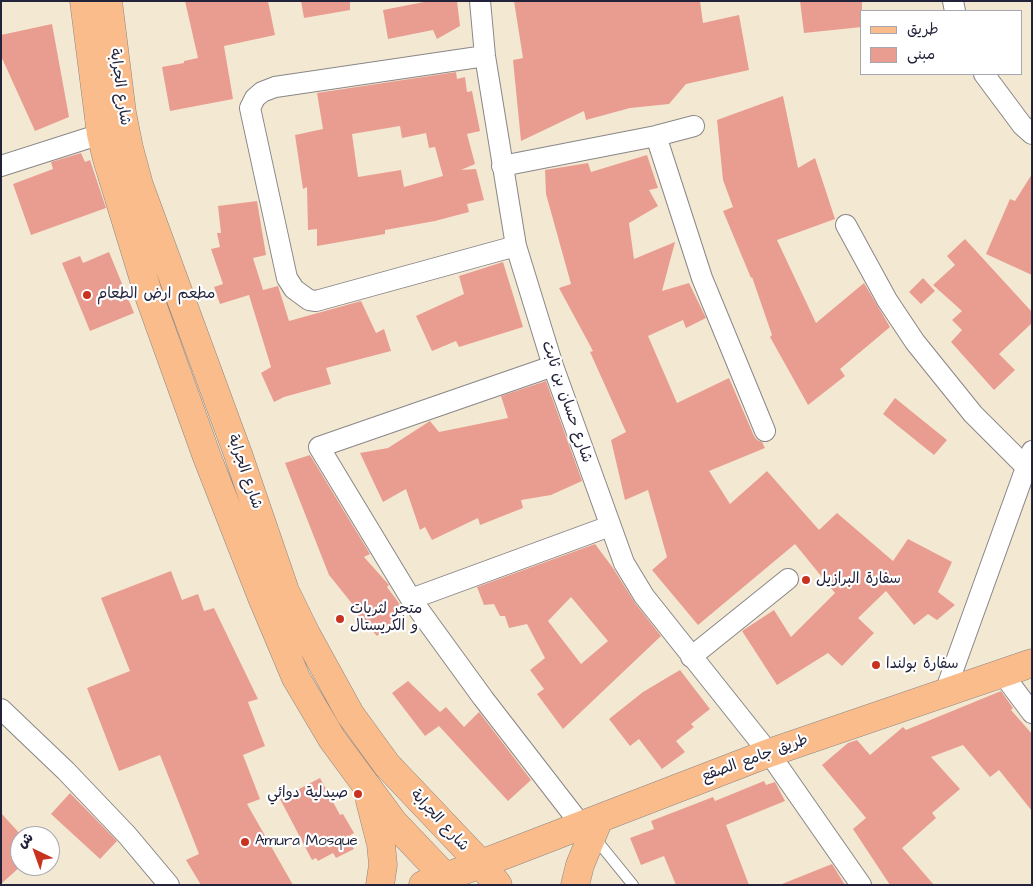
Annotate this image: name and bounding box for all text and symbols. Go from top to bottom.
legend [860,10,1023,75]
text: طريق [907,19,939,40]
text: مبنى [907,44,935,65]
street label: شارع الجرابة [105,47,133,127]
place label: مطعم ارض الطعام [97,286,215,304]
marker: مطعم ارض الطعام [81,289,93,301]
street label: شارع حسان بن ثابت [537,339,595,465]
street label: شارع الجرابة [223,432,265,512]
place label: سفارة البرازيل [816,571,901,589]
marker: سفارة البرازيل [800,574,812,586]
place label: متجر لثريات و الكريستال [350,601,422,636]
marker: متجر لثريات و الكريستال [334,613,346,625]
place label: سفارة بولندا [886,656,959,674]
marker: سفارة بولندا [870,659,882,671]
street label: طريق جامع الصقع [699,731,811,787]
place label: صيدلية دوائي [267,785,348,803]
street label: شارع الجرابة [406,786,472,856]
marker: صيدلية دوائي [352,788,364,800]
north arrow [10,826,60,876]
text: ش [13,828,38,853]
place label: Amura Mosque [255,833,358,851]
marker: Amura Mosque [239,836,251,848]

